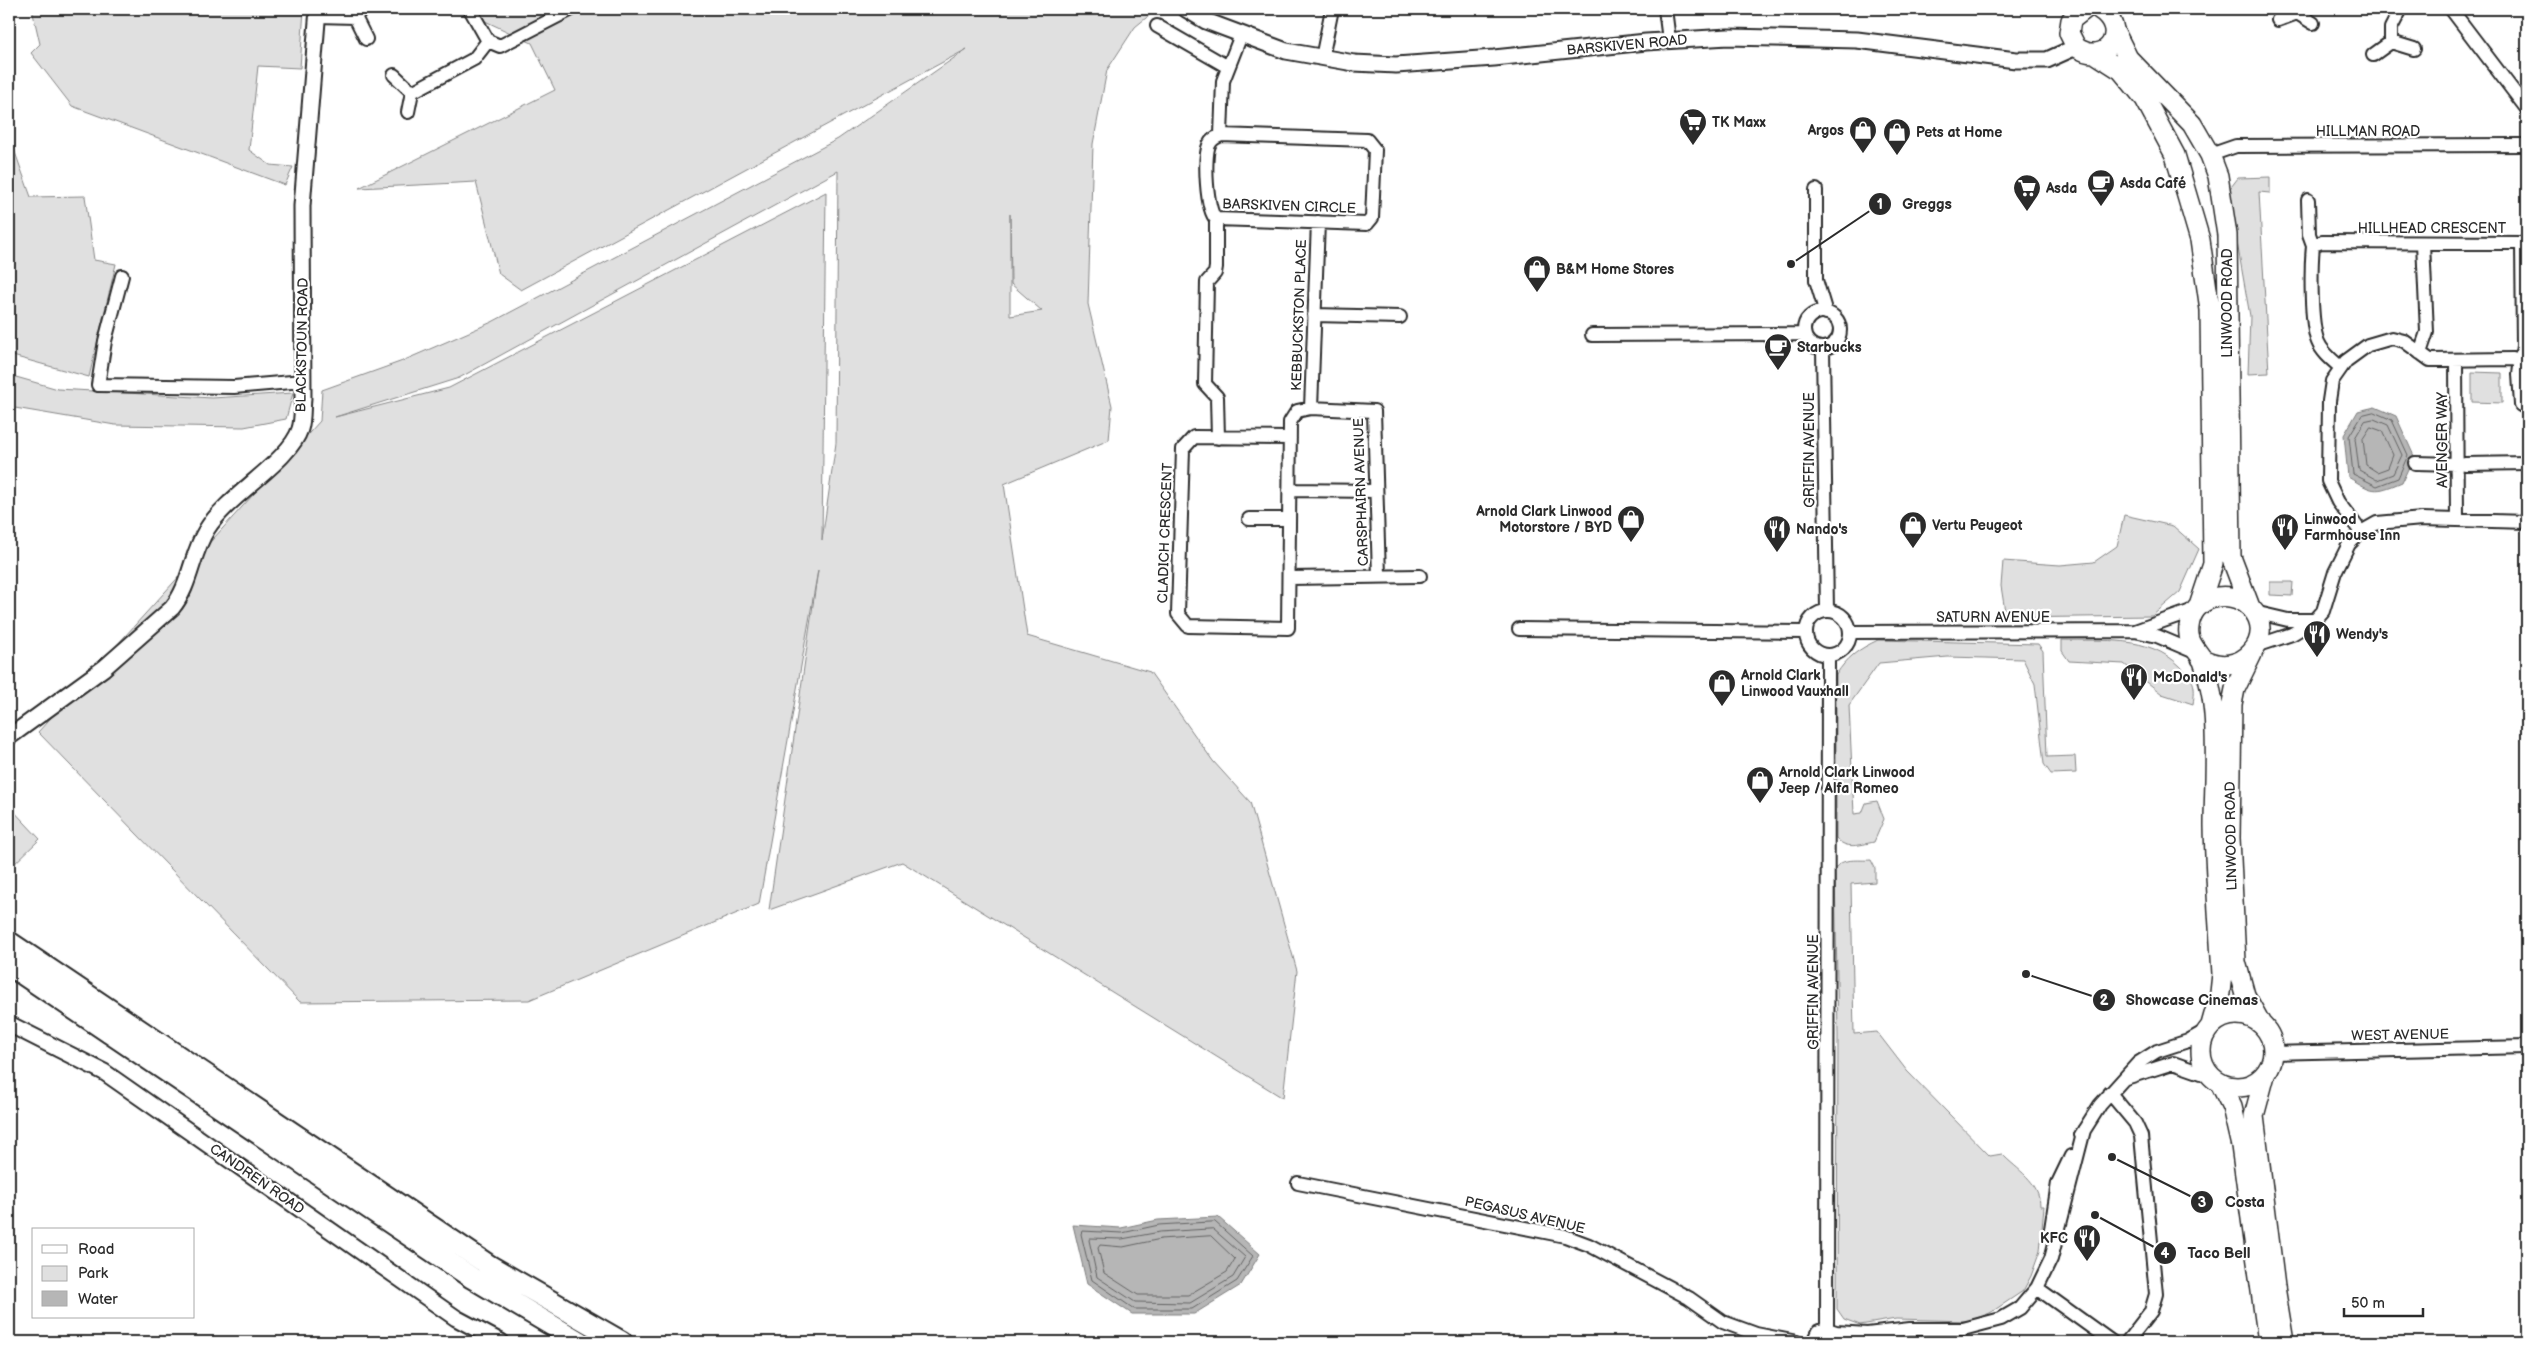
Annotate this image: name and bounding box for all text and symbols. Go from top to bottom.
street label: BARSKIVEN ROAD [1566,31,1688,59]
supermarket icon: TK Maxx [1678,107,1708,146]
place label: TK Maxx [1712,114,1767,131]
shop icon: Argos [1848,115,1878,154]
shop icon: Pets at Home [1882,117,1912,156]
place label: Argos [1807,122,1844,139]
street label: HILLMAN ROAD [2316,123,2420,140]
place label: Pets at Home [1916,124,2002,141]
cafe icon: Asda Café [2086,168,2116,207]
supermarket icon: Asda [2012,173,2042,212]
place label: Asda Café [2119,175,2187,192]
place label: Asda [2045,180,2077,197]
callout: Greggs [1867,189,1962,219]
street label: BARSKIVEN CIRCLE [1222,195,1356,217]
text: 1 [1877,195,1883,214]
text: Greggs [1902,195,1952,214]
street label: HILLHEAD CRESCENT [2358,220,2507,237]
street label: KEBBUCKSTON PLACE [1288,239,1310,391]
street label: LINWOOD ROAD [2219,248,2236,358]
shop icon: B&M Home Stores [1522,254,1552,293]
place label: B&M Home Stores [1556,261,1674,278]
street label: BLACKSTOUN ROAD [292,278,312,412]
cafe icon: Starbucks [1763,332,1793,371]
place label: Starbucks [1797,339,1862,356]
street label: AVENGER WAY [2434,391,2451,488]
street label: GRIFFIN AVENUE [1801,392,1818,508]
street label: CARSPHAIRN AVENUE [1350,418,1372,566]
street label: CLADICH CRESCENT [1154,462,1176,604]
place label: Arnold Clark Linwood Motorstore / BYD [1475,503,1612,536]
shop icon: Arnold Clark Linwood Motorstore / BYD [1616,504,1646,543]
shop icon: Vertu Peugeot [1898,510,1928,549]
place label: Linwood Farmhouse Inn [2304,511,2400,544]
restaurant icon: Linwood Farmhouse Inn [2270,512,2300,551]
restaurant icon: Nando's [1762,514,1792,553]
place label: Vertu Peugeot [1932,517,2023,534]
place label: Nando's [1796,521,1848,538]
street label: SATURN AVENUE [1936,609,2050,626]
restaurant icon: Wendy's [2302,619,2332,658]
place label: Wendy's [2336,626,2388,643]
restaurant icon: McDonald's [2119,662,2149,701]
place label: Arnold Clark Linwood Vauxhall [1740,667,1849,700]
shop icon: Arnold Clark Linwood Vauxhall [1707,668,1737,707]
place label: McDonald's [2153,669,2228,686]
place label: Arnold Clark Linwood Jeep / Alfa Romeo [1778,764,1915,797]
shop icon: Arnold Clark Linwood Jeep / Alfa Romeo [1745,765,1775,804]
street label: LINWOOD ROAD [2222,781,2240,891]
street label: GRIFFIN AVENUE [1805,934,1822,1050]
callout: Showcase Cinemas [2091,985,2269,1015]
text: 2 [2100,991,2109,1010]
text: Showcase Cinemas [2126,991,2258,1010]
street label: WEST AVENUE [2351,1026,2449,1044]
street label: CANDREN ROAD [206,1140,308,1218]
callout: Costa [2190,1187,2275,1217]
street label: PEGASUS AVENUE [1463,1193,1587,1237]
text: 3 [2198,1193,2207,1212]
text: Costa [2225,1193,2265,1212]
restaurant icon: KFC [2072,1223,2102,1262]
legend [32,1228,195,1318]
place label: KFC [2040,1230,2068,1247]
callout: Taco Bell [2153,1238,2261,1268]
text: Road [78,1240,114,1259]
text: 4 [2161,1244,2170,1263]
text: Taco Bell [2187,1244,2251,1263]
text: Park [78,1264,109,1283]
scale bar [2344,1286,2422,1318]
text: Water [78,1290,118,1309]
text: 50 m [2351,1294,2385,1313]

